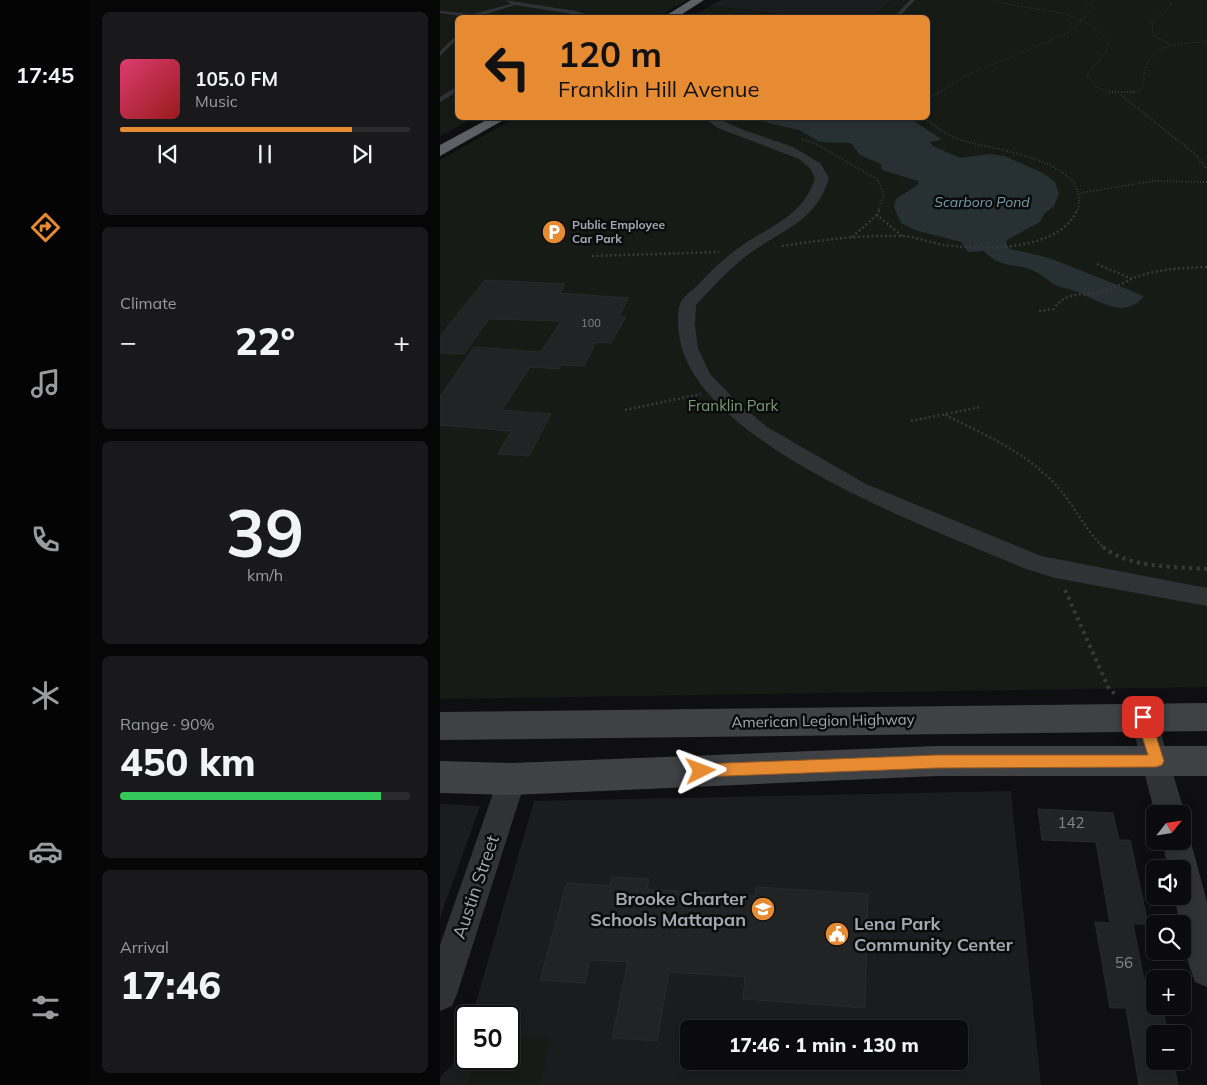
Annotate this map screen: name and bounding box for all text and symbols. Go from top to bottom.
text: 120 m [558,32,662,76]
icon: left [475,35,540,100]
text: 17:45 [16,61,74,89]
text: 105.0 FM [195,67,278,91]
text: Franklin Hill Avenue [558,75,759,103]
text: Music [195,91,238,111]
icon: previous [154,140,182,168]
icon: pause [251,140,279,168]
icon: next [348,140,376,168]
water label: Scarboro Pond [934,193,1030,211]
icon: directions [28,210,63,245]
place label: Public Employee Car Park [572,217,666,246]
parking icon: Public Employee Car Park [541,219,567,245]
text: Climate [120,293,176,313]
house number: 100 [581,316,601,330]
text: 22° [235,317,295,365]
text: − [120,324,137,359]
text: + [393,324,410,359]
icon: music [28,366,63,401]
park label: Franklin Park [688,396,779,415]
text: 39 [226,492,304,573]
icon: phone [28,522,63,557]
text: km/h [247,565,283,585]
icon: climate [28,678,63,713]
pin [1122,696,1164,738]
icon: arrive [1129,703,1157,731]
street label: American Legion Highway [731,709,915,732]
text: Range · 90% [120,714,215,734]
text: 450 km [120,738,256,786]
position arrow [674,744,726,796]
north arrow [1146,805,1191,850]
map controls [1146,805,1191,1070]
house number: 142 [1057,813,1085,832]
street label: Austin Street [447,832,504,942]
icon: car [28,834,63,869]
button: sound [1146,860,1191,905]
place label: Brooke Charter Schools Mattapan [590,887,747,931]
school or university icon: Brooke Charter Schools Mattapan [750,896,776,922]
place label: Lena Park Community Center [854,912,1014,956]
button: search [1146,915,1191,960]
public building icon: Lena Park Community Center [824,921,850,947]
text: Arrival [120,937,169,957]
house number: 56 [1115,953,1133,972]
text: 17:46 [120,961,221,1009]
button: + [1146,970,1191,1015]
icon: filters [28,990,63,1025]
speed limit sign: 50 [455,1005,520,1070]
button: − [1146,1025,1191,1070]
text: 17:46 · 1 min · 130 m [729,1033,919,1057]

